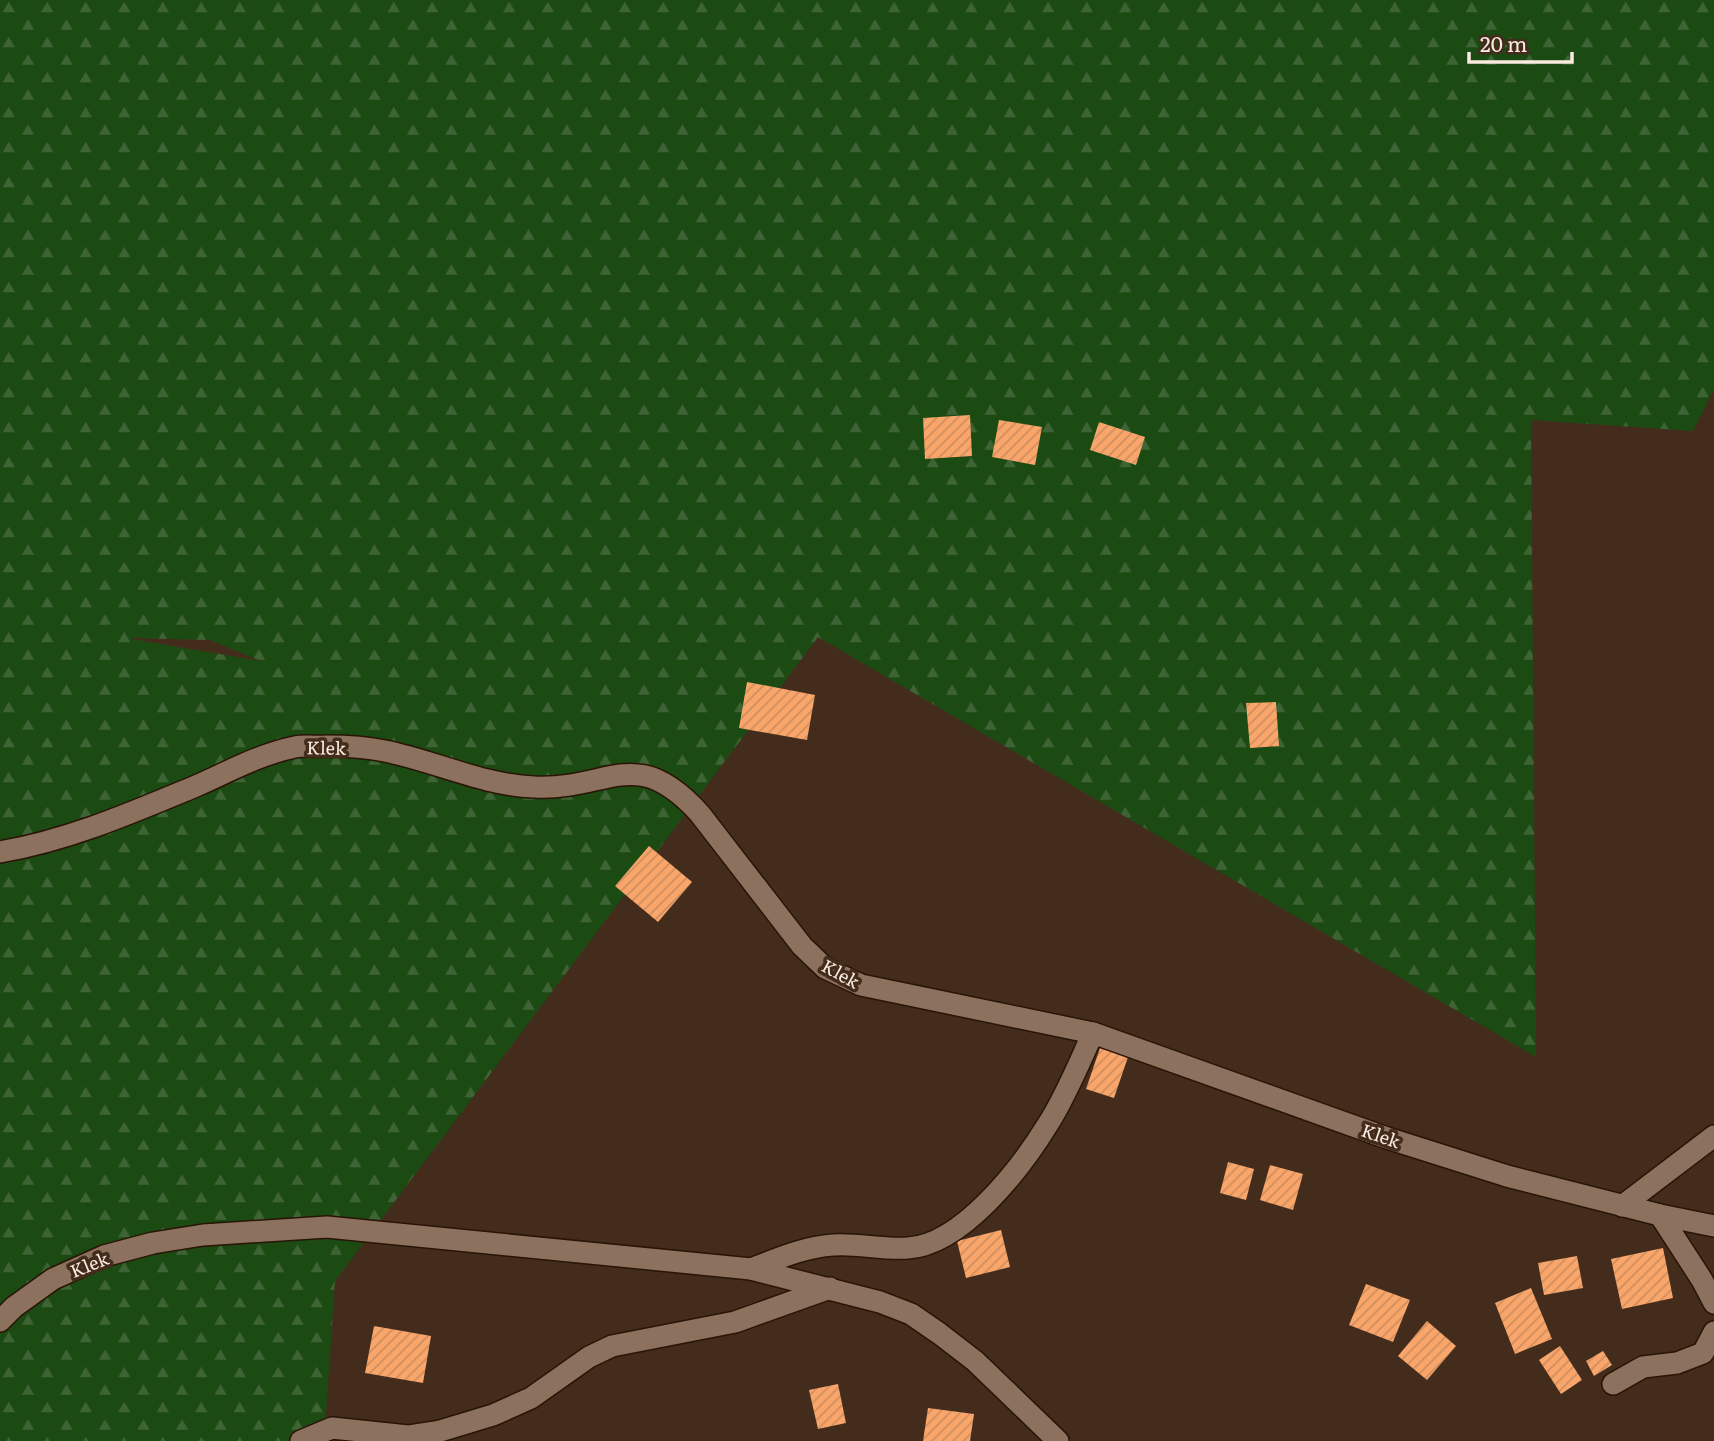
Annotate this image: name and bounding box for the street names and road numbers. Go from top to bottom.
street label: Klek [306,733,347,761]
street label: Klek [817,952,866,995]
street label: Klek [1358,1116,1405,1155]
street label: Klek [66,1244,113,1284]

